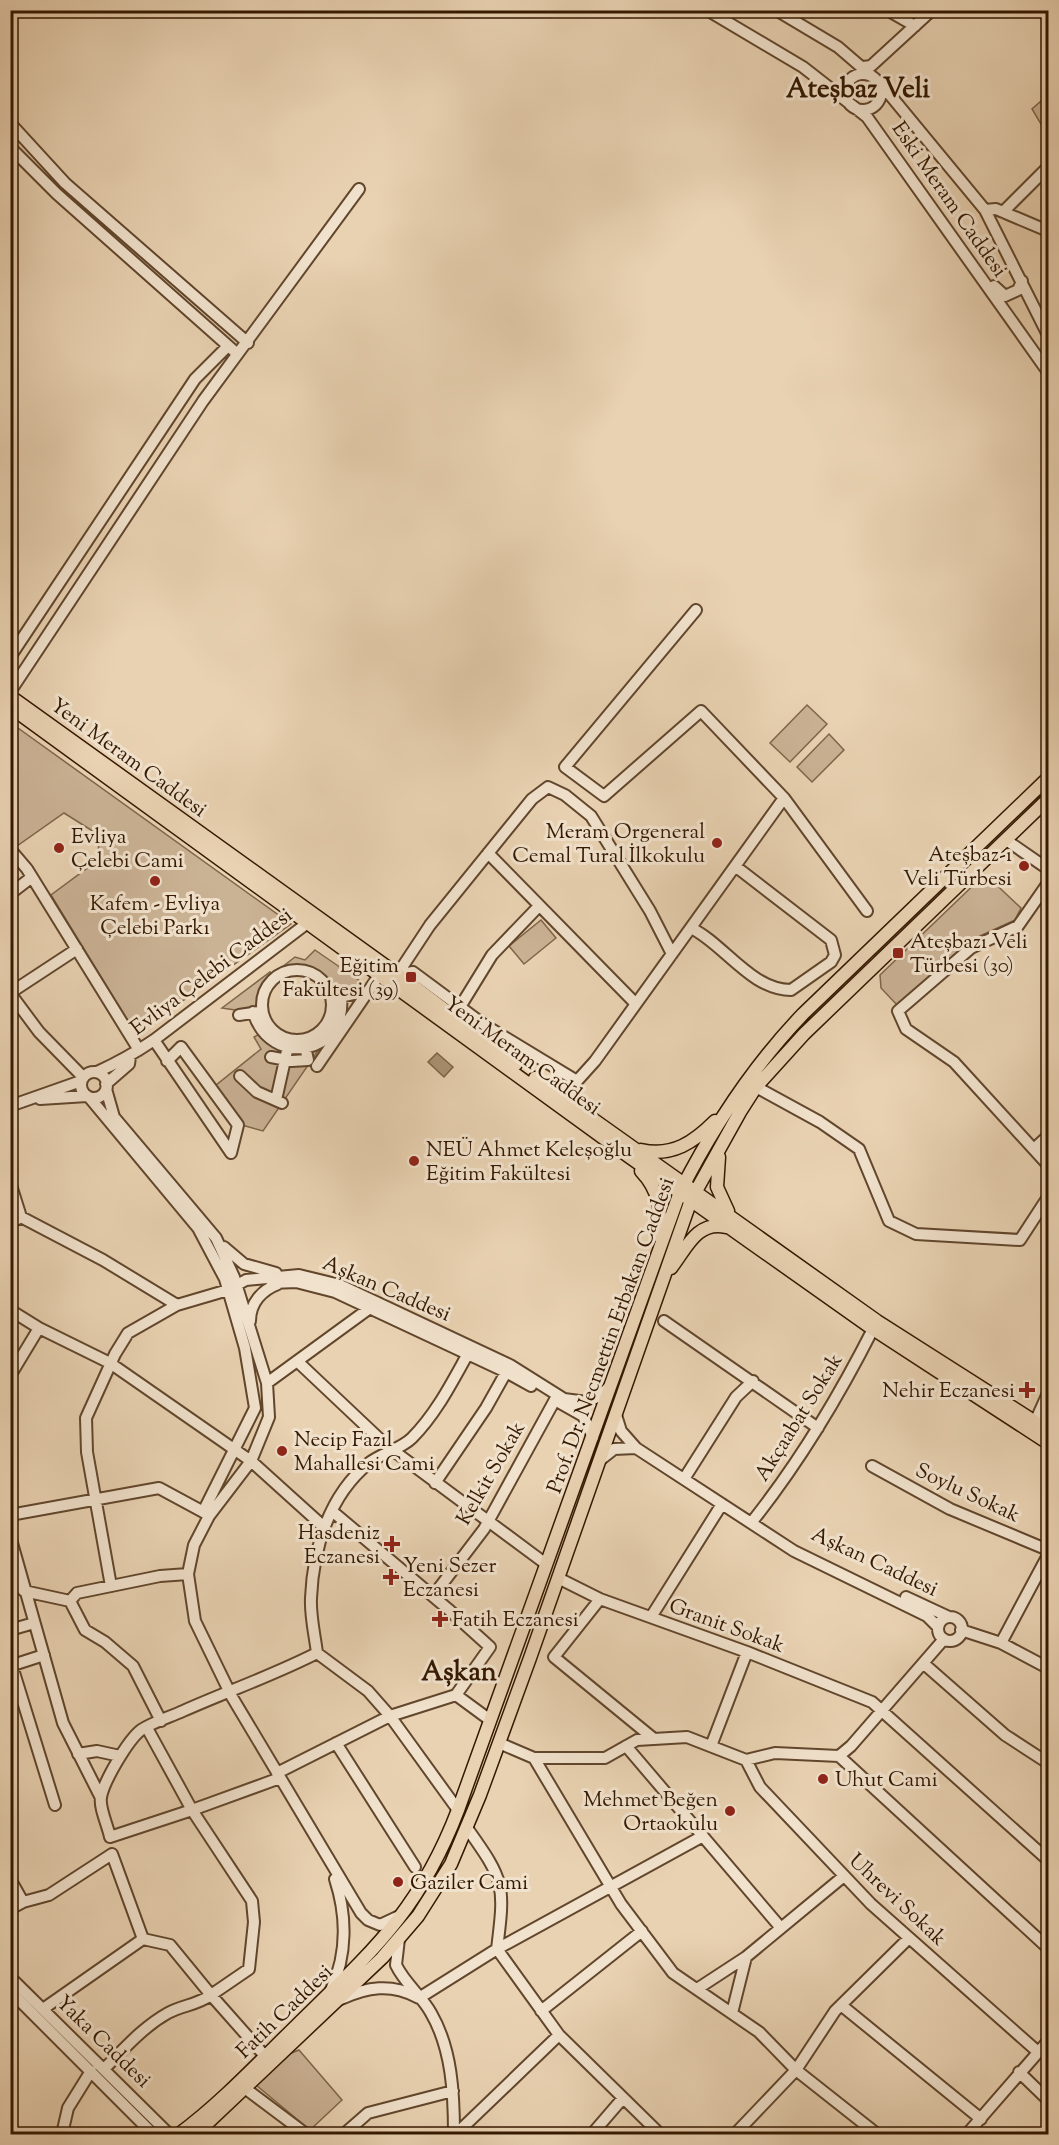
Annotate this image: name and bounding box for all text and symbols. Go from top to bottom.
district label: Ateşbaz Veli [786,71,930,110]
street label: Eski Meram Caddesi [883,116,1014,284]
street label: Yeni Meram Caddesi [43,692,212,826]
place label: Meram Orgeneral Cemal Tural İlkokulu [512,818,705,872]
place label: Evliya Çelebi Cami [71,823,184,877]
marker: Meram Orgeneral Cemal Tural İlkokulu [710,836,724,850]
marker: Evliya Çelebi Cami [52,841,66,855]
place label: Ateşbaz-ı Veli Türbesi [903,841,1012,895]
marker: Ateşbaz-ı Veli Türbesi [1017,859,1031,873]
marker: Kafem - Evliya Çelebi Parkı [148,874,162,888]
place label: Kafem - Evliya Çelebi Parkı [90,890,220,944]
street label: Evliya Çelebi Caddesi [125,902,300,1044]
place label: Ateşbazı Veli Türbesi (30) [910,928,1028,982]
marker: Ateşbazı Veli Türbesi (30) [891,946,905,960]
place label: Eğitim Fakültesi (39) [282,952,399,1006]
marker: Eğitim Fakültesi (39) [404,970,418,984]
street label: Yeni Meram Caddesi [437,990,606,1124]
place label: NEÜ Ahmet Keleşoğlu Eğitim Fakültesi [426,1136,632,1190]
marker: NEÜ Ahmet Keleşoğlu Eğitim Fakültesi [407,1154,421,1168]
street label: Prof. Dr. Necmettin Erbakan Caddesi [541,1173,683,1498]
street label: Aşkan Caddesi [317,1249,455,1330]
street label: Akçaabat Sokak [748,1348,851,1488]
place label: Nehir Eczanesi [882,1377,1015,1407]
marker: Nehir Eczanesi [1020,1383,1034,1397]
street label: Kelkit Sokak [450,1416,534,1531]
place label: Necip Fazıl Mahallesi Cami [294,1426,435,1480]
marker: Necip Fazıl Mahallesi Cami [275,1444,289,1458]
street label: Soylu Sokak [910,1456,1025,1531]
place label: Hasdeniz Eczanesi [298,1519,380,1573]
street label: Aşkan Caddesi [806,1520,942,1605]
marker: Hasdeniz Eczanesi [385,1537,399,1551]
place label: Yeni Sezer Eczanesi [403,1552,497,1606]
marker: Yeni Sezer Eczanesi [384,1570,398,1584]
street label: Granit Sokak [664,1592,789,1662]
place label: Fatih Eczanesi [452,1606,579,1636]
marker: Fatih Eczanesi [433,1612,447,1626]
district label: Aşkan [421,1654,497,1693]
place label: Uhut Cami [835,1766,938,1796]
marker: Uhut Cami [816,1772,830,1786]
place label: Mehmet Beğen Ortaokulu [583,1786,718,1840]
marker: Mehmet Beğen Ortaokulu [723,1804,737,1818]
street label: Uhrevi Sokak [841,1847,953,1954]
place label: Gaziler Cami [410,1869,528,1899]
marker: Gaziler Cami [391,1875,405,1889]
street label: Fatih Caddesi [230,1959,340,2066]
street label: Yaka Caddesi [48,1989,157,2096]

